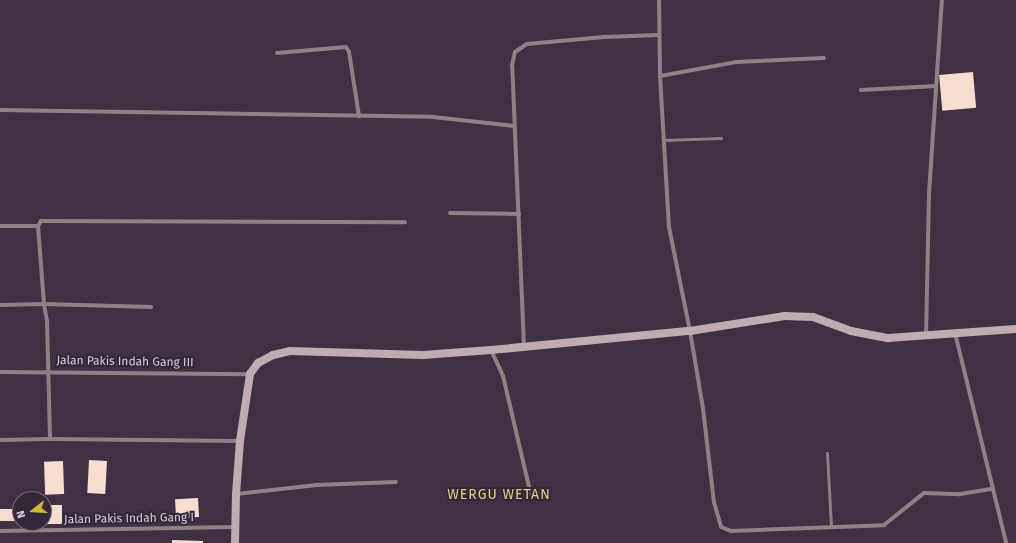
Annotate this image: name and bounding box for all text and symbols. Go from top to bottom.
street label: Jalan Pakis Indah Gang III [56,354,194,370]
district label: WERGU WETAN [447,487,551,503]
north arrow [12,491,52,531]
text: N [14,509,28,520]
street label: Jalan Pakis Indah Gang I [64,511,194,527]

